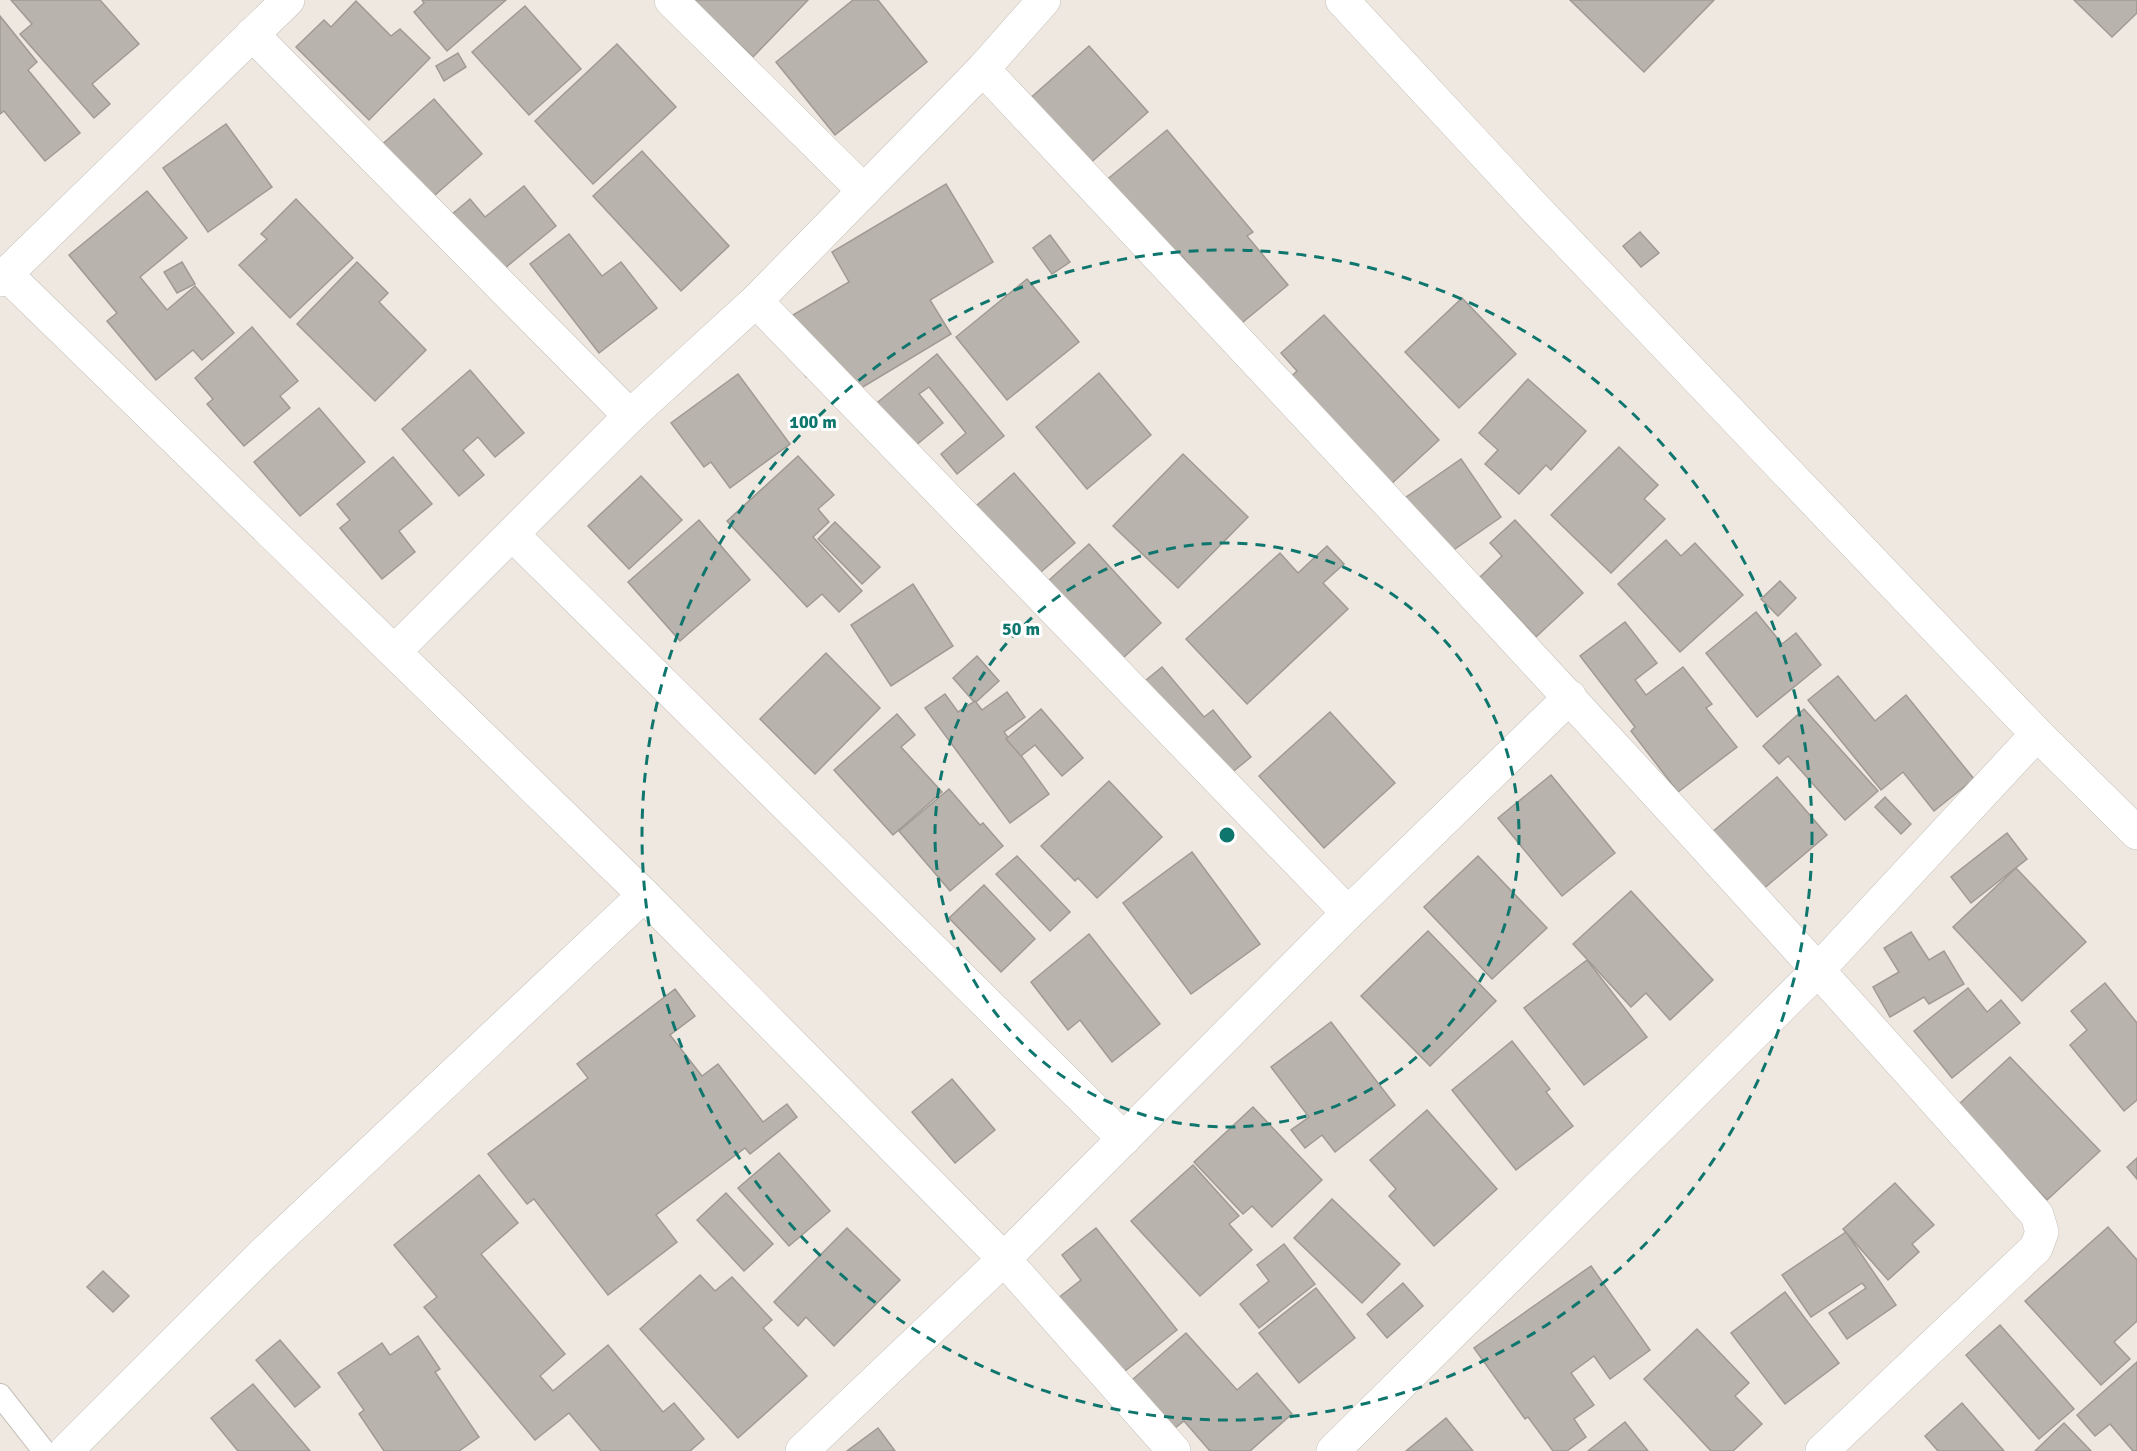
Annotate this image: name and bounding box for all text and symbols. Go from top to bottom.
text: 100 m [789,411,837,433]
text: 50 m [1002,618,1040,640]
centre of rings [1217,825,1237,845]

